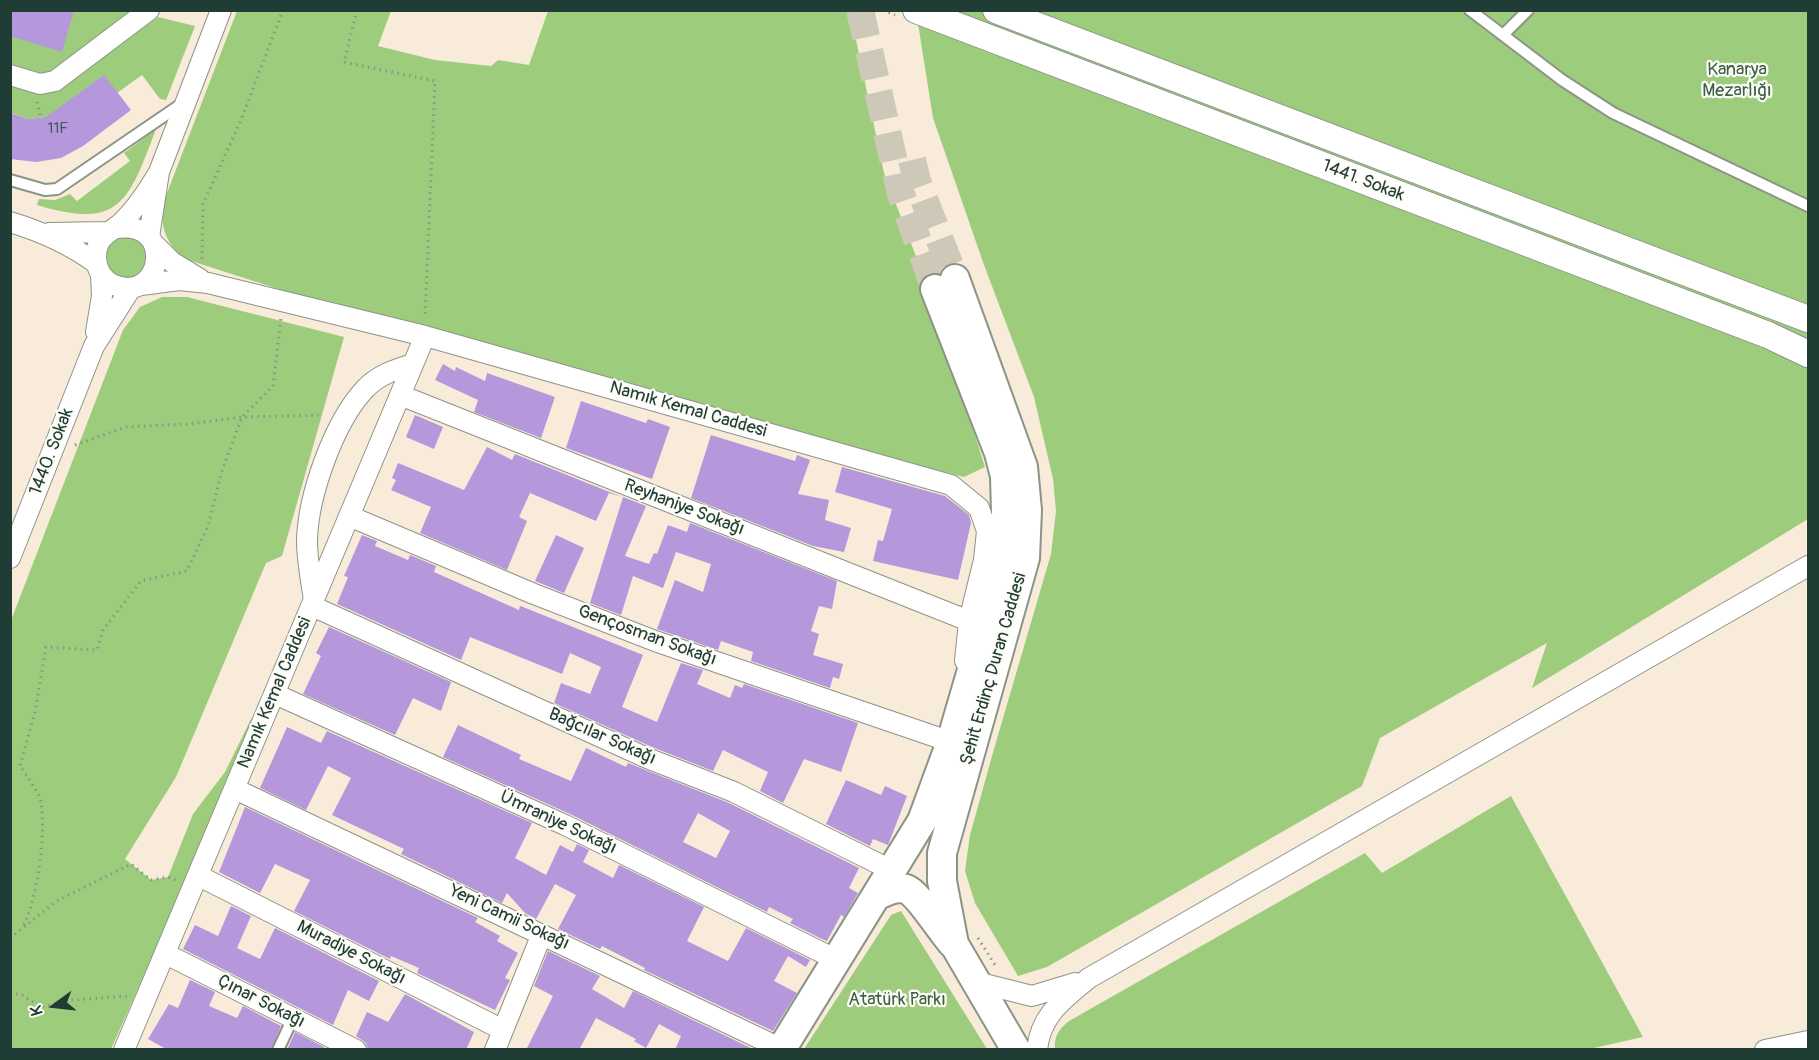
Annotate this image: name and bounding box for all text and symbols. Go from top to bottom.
park label: Kanarya Mezarlığı [1702,59,1772,101]
house number: 11F [48,120,68,138]
street label: 1441. Sokak [1319,155,1407,207]
street label: Namık Kemal Caddesi [607,377,769,443]
street label: 1440. Sokak [26,405,78,499]
street label: Reyhaniye Sokağı [621,475,747,541]
street label: Şehit Erdinç Duran Caddesi [956,570,1032,768]
street label: Gençosman Sokağı [575,601,719,671]
street label: Namık Kemal Caddesi [233,614,317,772]
street label: Bağcılar Sokağı [545,704,659,770]
street label: Ümraniye Sokağı [496,786,620,860]
street label: Yeni Camii Sokağı [445,881,573,955]
street label: Muradiye Sokağı [293,916,409,990]
street label: Çınar Sokağı [214,971,308,1033]
north arrow [24,976,84,1036]
park label: Atatürk Parkı [848,989,946,1011]
text: K [26,1003,48,1018]

